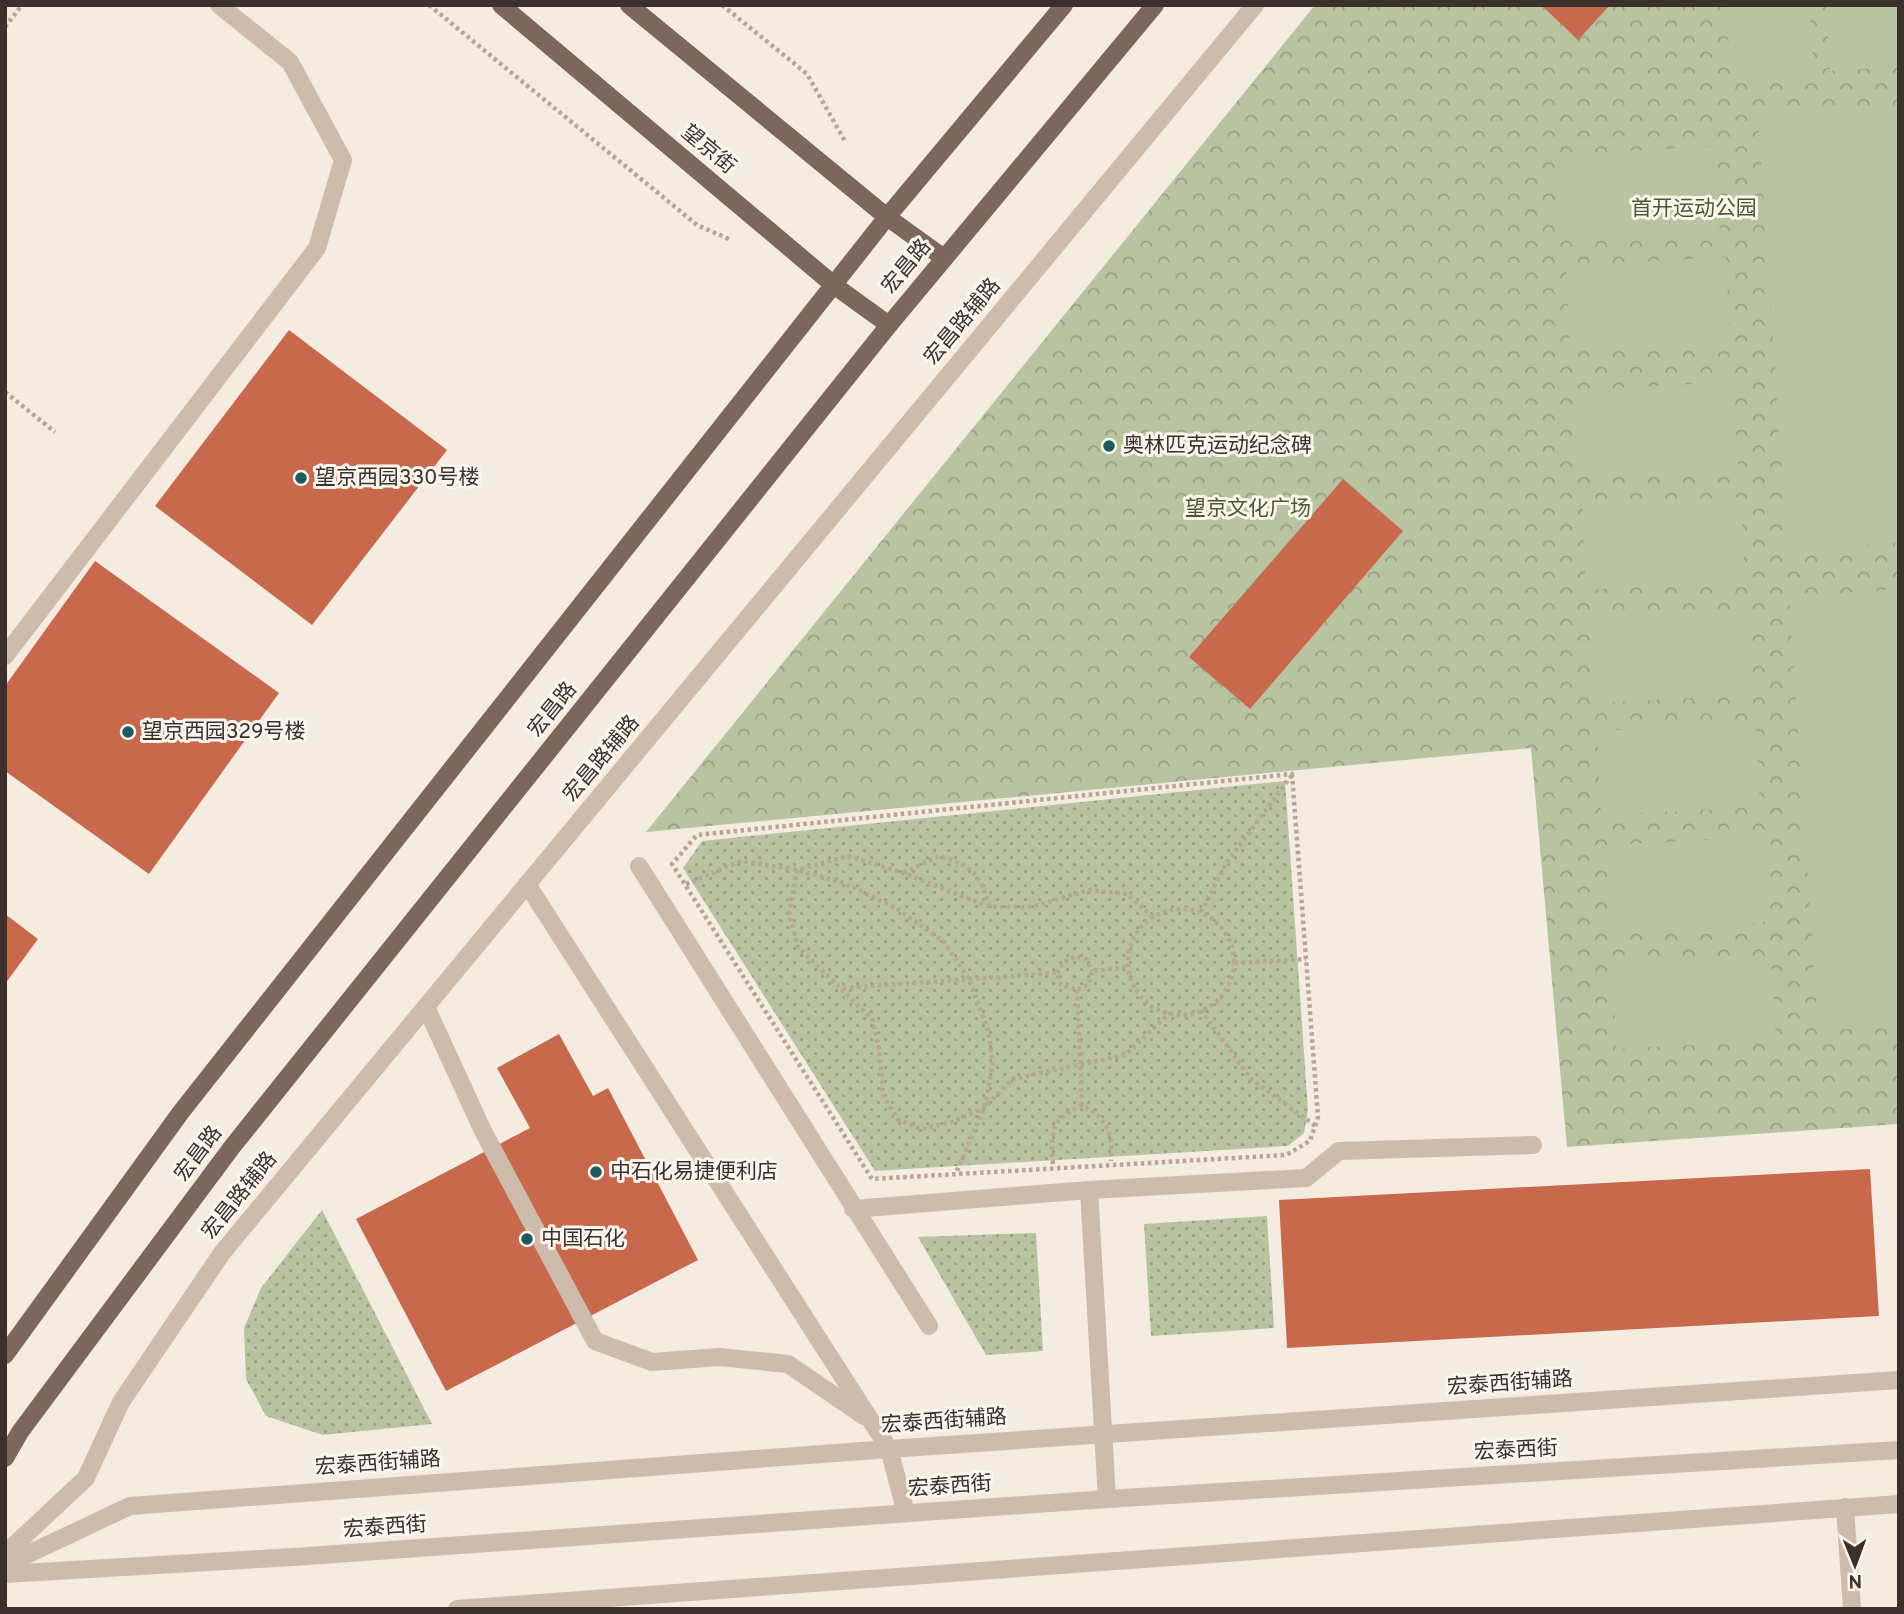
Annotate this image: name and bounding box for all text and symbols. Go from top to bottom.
street label: 望京街 [675,119,741,181]
park label: 首开运动公园 [1631,196,1757,223]
street label: 宏昌路 [876,234,938,300]
street label: 宏昌路辅路 [919,273,1007,371]
place label: 奥林匹克运动纪念碑 [1123,433,1312,460]
marker: 奥林匹克运动纪念碑 [1101,438,1117,454]
place label: 望京西园330号楼 [315,465,480,492]
marker: 望京西园330号楼 [293,470,309,486]
park label: 望京文化广场 [1185,496,1311,523]
street label: 宏昌路 [523,677,583,743]
street label: 宏昌路辅路 [558,710,646,808]
place label: 望京西园329号楼 [142,719,306,746]
marker: 望京西园329号楼 [120,724,136,740]
street label: 宏昌路 [169,1121,229,1187]
street label: 宏昌路辅路 [196,1147,284,1245]
place label: 中石化易捷便利店 [610,1159,778,1186]
marker: 中石化易捷便利店 [588,1164,604,1180]
place label: 中国石化 [541,1226,625,1253]
marker: 中国石化 [519,1231,535,1247]
street label: 宏泰西街辅路 [1446,1366,1574,1402]
street label: 宏泰西街辅路 [880,1404,1008,1440]
street label: 宏泰西街 [1473,1435,1559,1467]
street label: 宏泰西街辅路 [314,1446,442,1482]
street label: 宏泰西街 [907,1471,993,1503]
street label: 宏泰西街 [342,1512,428,1544]
north arrow [1820,1530,1890,1600]
text: N [1848,1568,1862,1592]

